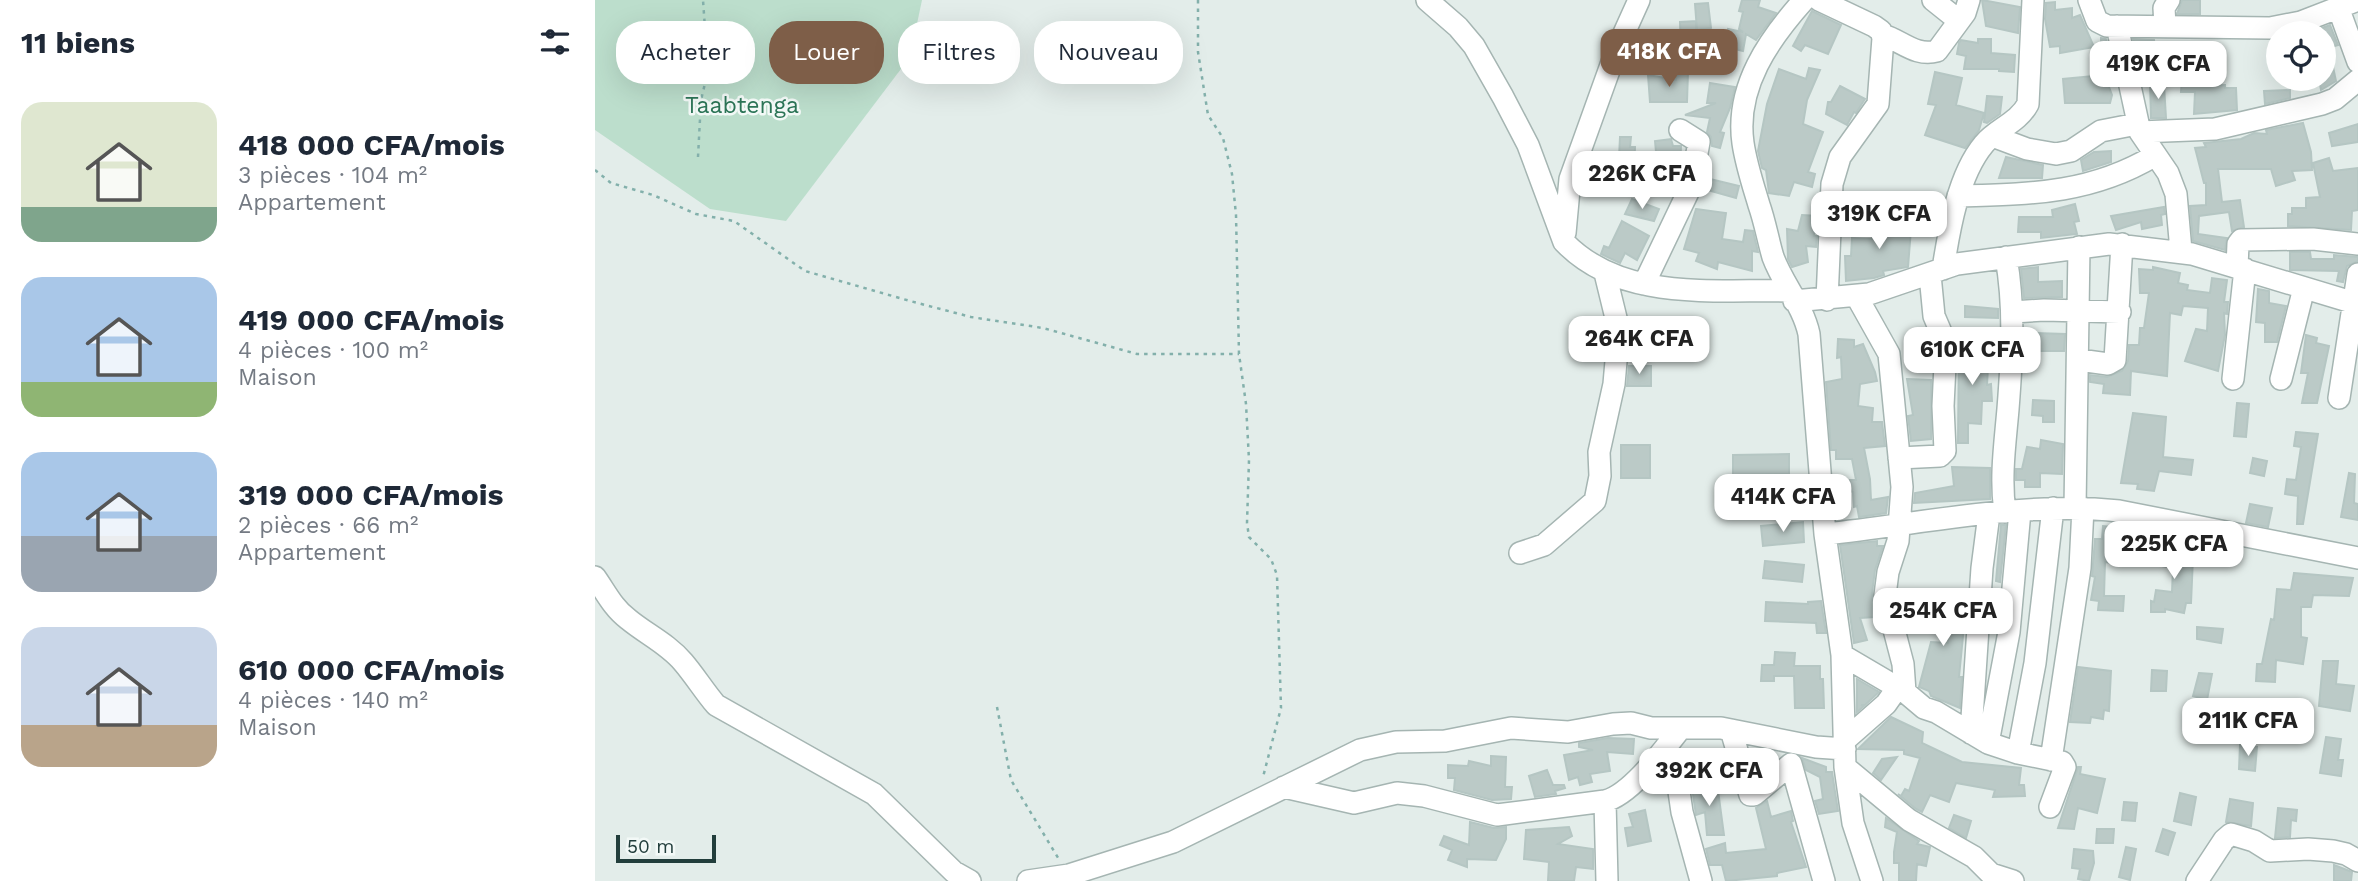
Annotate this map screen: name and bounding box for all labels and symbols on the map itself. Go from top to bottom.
pin: 418K CFA [1597,29,1741,89]
pin: 419K CFA [2086,42,2230,101]
park label: Taabtenga [685,92,799,119]
pin: 226K CFA [1570,152,1714,211]
pin: 319K CFA [1807,191,1951,251]
pin: 264K CFA [1567,316,1711,376]
pin: 610K CFA [1900,328,2044,387]
pin: 414K CFA [1711,475,1855,534]
pin: 225K CFA [2102,522,2246,581]
pin: 254K CFA [1871,588,2015,648]
pin: 211K CFA [2176,698,2320,758]
pin: 392K CFA [1637,748,1781,808]
scale bar [616,832,716,864]

